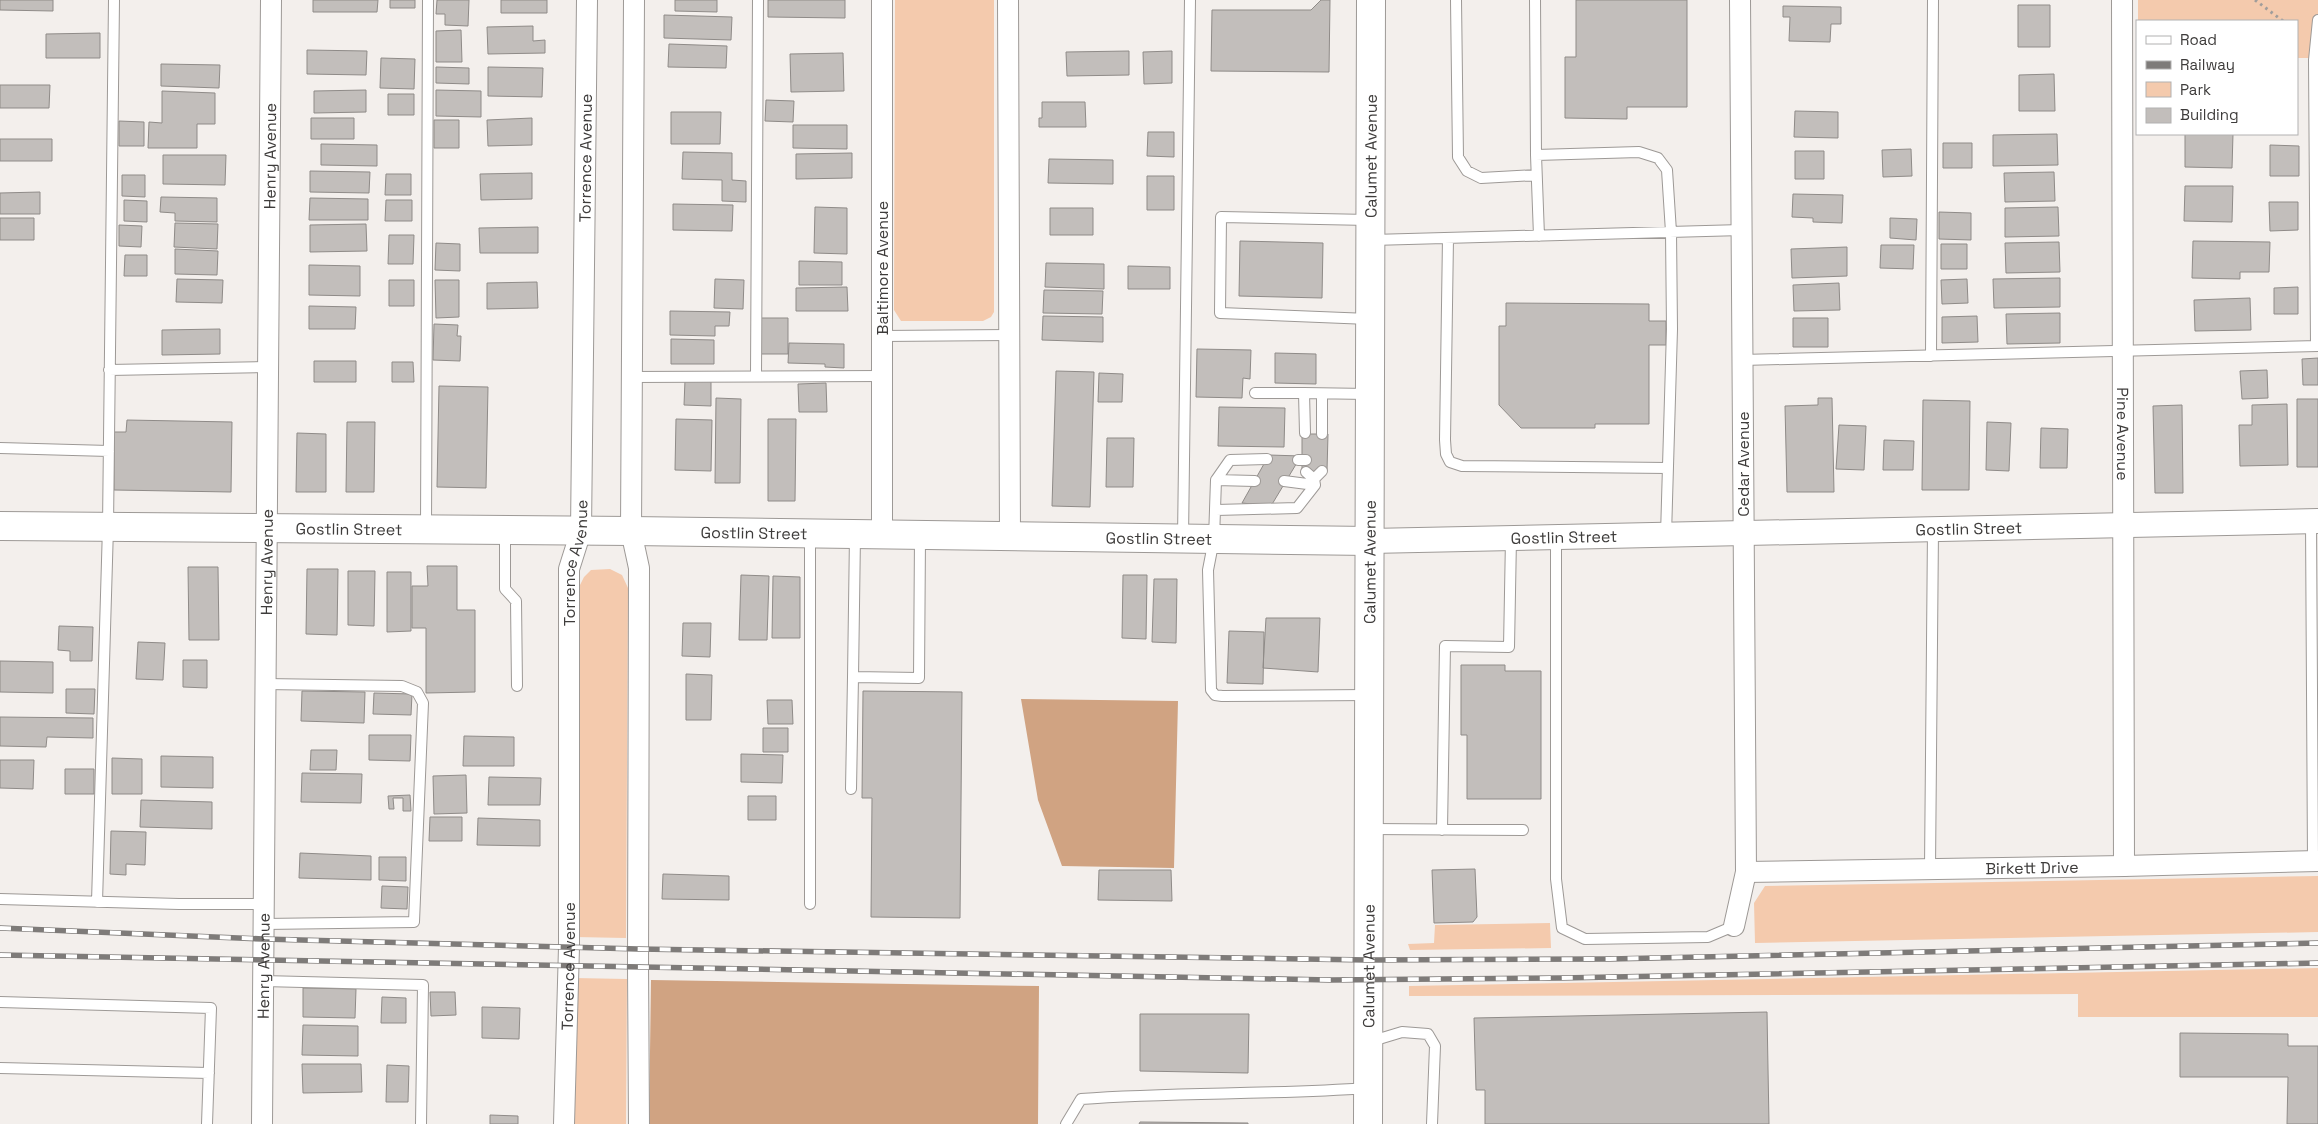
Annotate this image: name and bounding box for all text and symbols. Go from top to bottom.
legend [2136,20,2298,135]
text: Road [2180,30,2217,49]
text: Railway [2180,55,2235,74]
text: Park [2180,80,2211,99]
street label: Torrence Avenue [574,94,596,222]
street label: Calumet Avenue [1360,94,1381,218]
street label: Henry Avenue [259,103,281,209]
text: Building [2180,105,2239,124]
street label: Baltimore Avenue [872,201,893,335]
street label: Pine Avenue [2112,387,2134,481]
street label: Cedar Avenue [1733,411,1754,517]
street label: Torrence Avenue [559,500,592,626]
street label: Calumet Avenue [1359,500,1380,624]
street label: Henry Avenue [256,509,277,615]
street label: Gostlin Street [1915,517,2022,540]
street label: Gostlin Street [296,518,402,540]
street label: Gostlin Street [700,521,808,544]
street label: Gostlin Street [1510,525,1618,549]
street label: Gostlin Street [1105,527,1212,549]
street label: Birkett Drive [1985,856,2079,879]
street label: Torrence Avenue [556,902,580,1030]
street label: Calumet Avenue [1358,904,1379,1028]
street label: Henry Avenue [252,913,274,1019]

